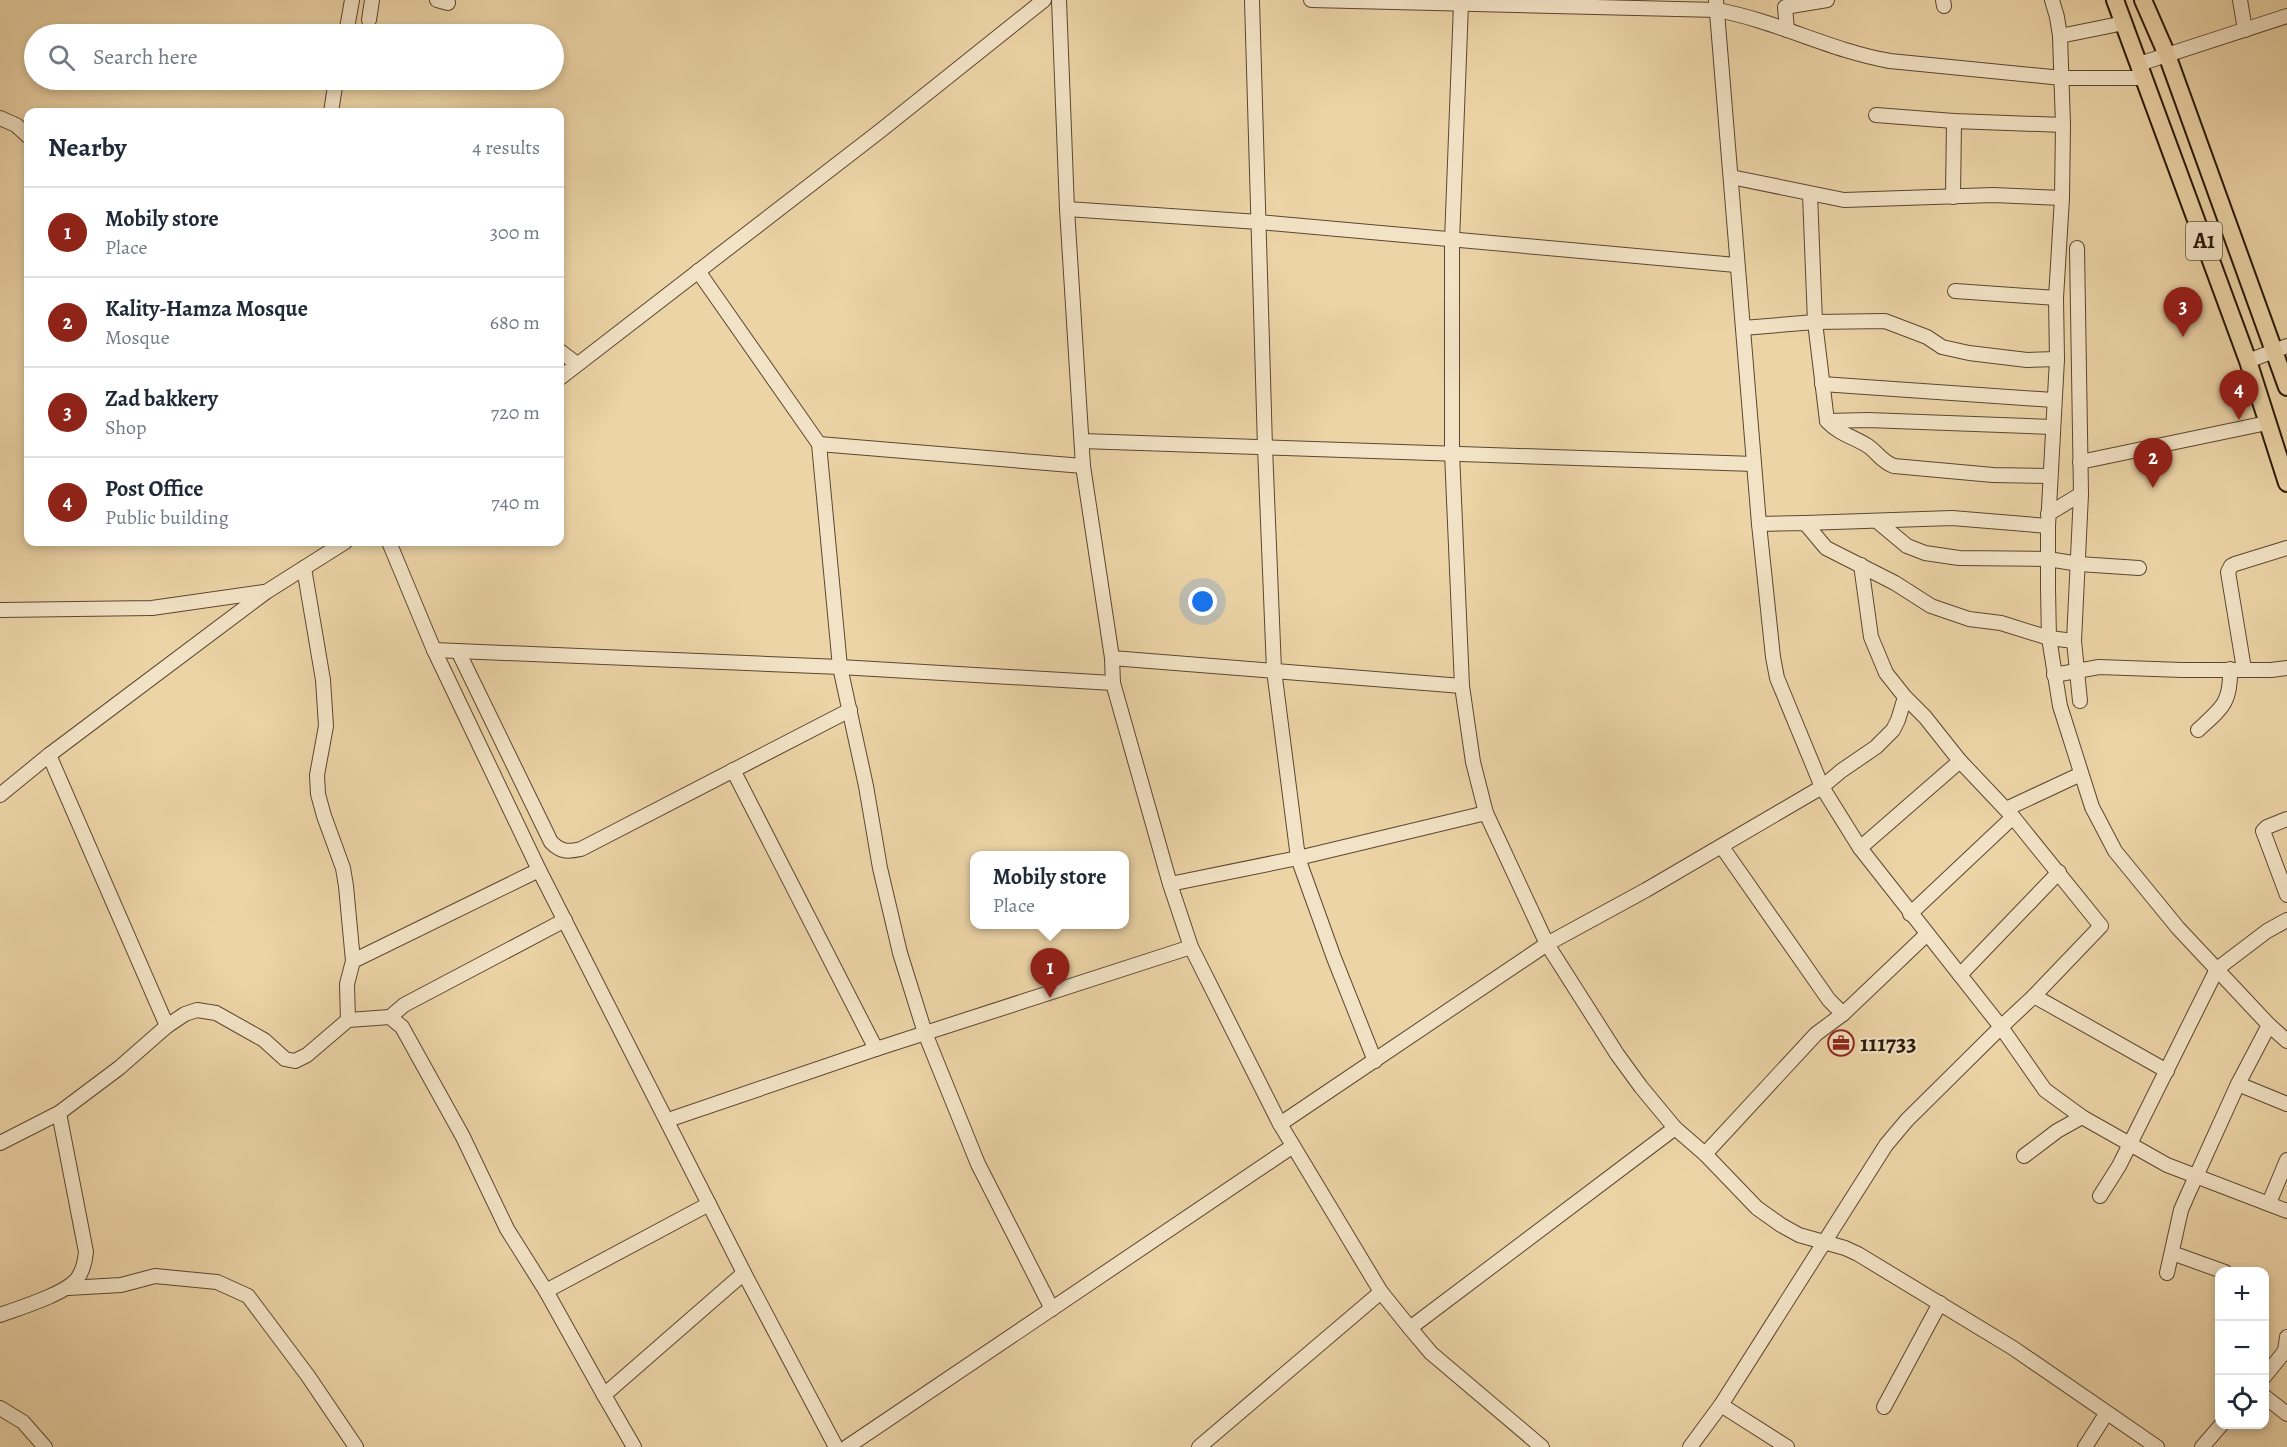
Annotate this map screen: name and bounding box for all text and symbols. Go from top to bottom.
search box [24,24,564,90]
icon: search [45,41,78,74]
text: Search here [93,42,198,72]
text: Nearby [48,130,127,165]
text: 4 results [472,134,540,161]
text: Mobily store [105,204,219,234]
text: 1 [64,219,71,246]
text: 300 m [490,219,540,246]
road number: A1 [2186,222,2222,260]
text: Place [105,234,147,261]
pin: 3 [2164,288,2202,337]
text: Kality-Hamza Mosque [105,294,308,324]
text: 2 [63,309,72,336]
text: 680 m [490,309,540,336]
text: Mosque [105,324,170,351]
pin: 4 [2220,370,2258,420]
text: Zad bakkery [105,384,218,414]
text: 3 [63,399,72,426]
text: 720 m [491,399,540,426]
text: Shop [105,414,147,441]
pin: 2 [2134,438,2172,488]
text: Post Office [105,474,203,504]
text: 4 [63,489,72,516]
text: 740 m [491,489,540,516]
text: Public building [105,504,229,531]
your location [1188,587,1217,616]
popup [970,851,1129,929]
text: Mobily store [993,862,1106,892]
text: Place [993,892,1035,919]
pin: 1 [1030,948,1070,998]
place label: 111733 [1860,1027,1917,1059]
office icon: 111733 [1826,1028,1856,1058]
map controls [2215,1267,2269,1429]
button: + [2215,1267,2269,1321]
button: − [2215,1321,2269,1375]
button: locate [2215,1375,2269,1429]

